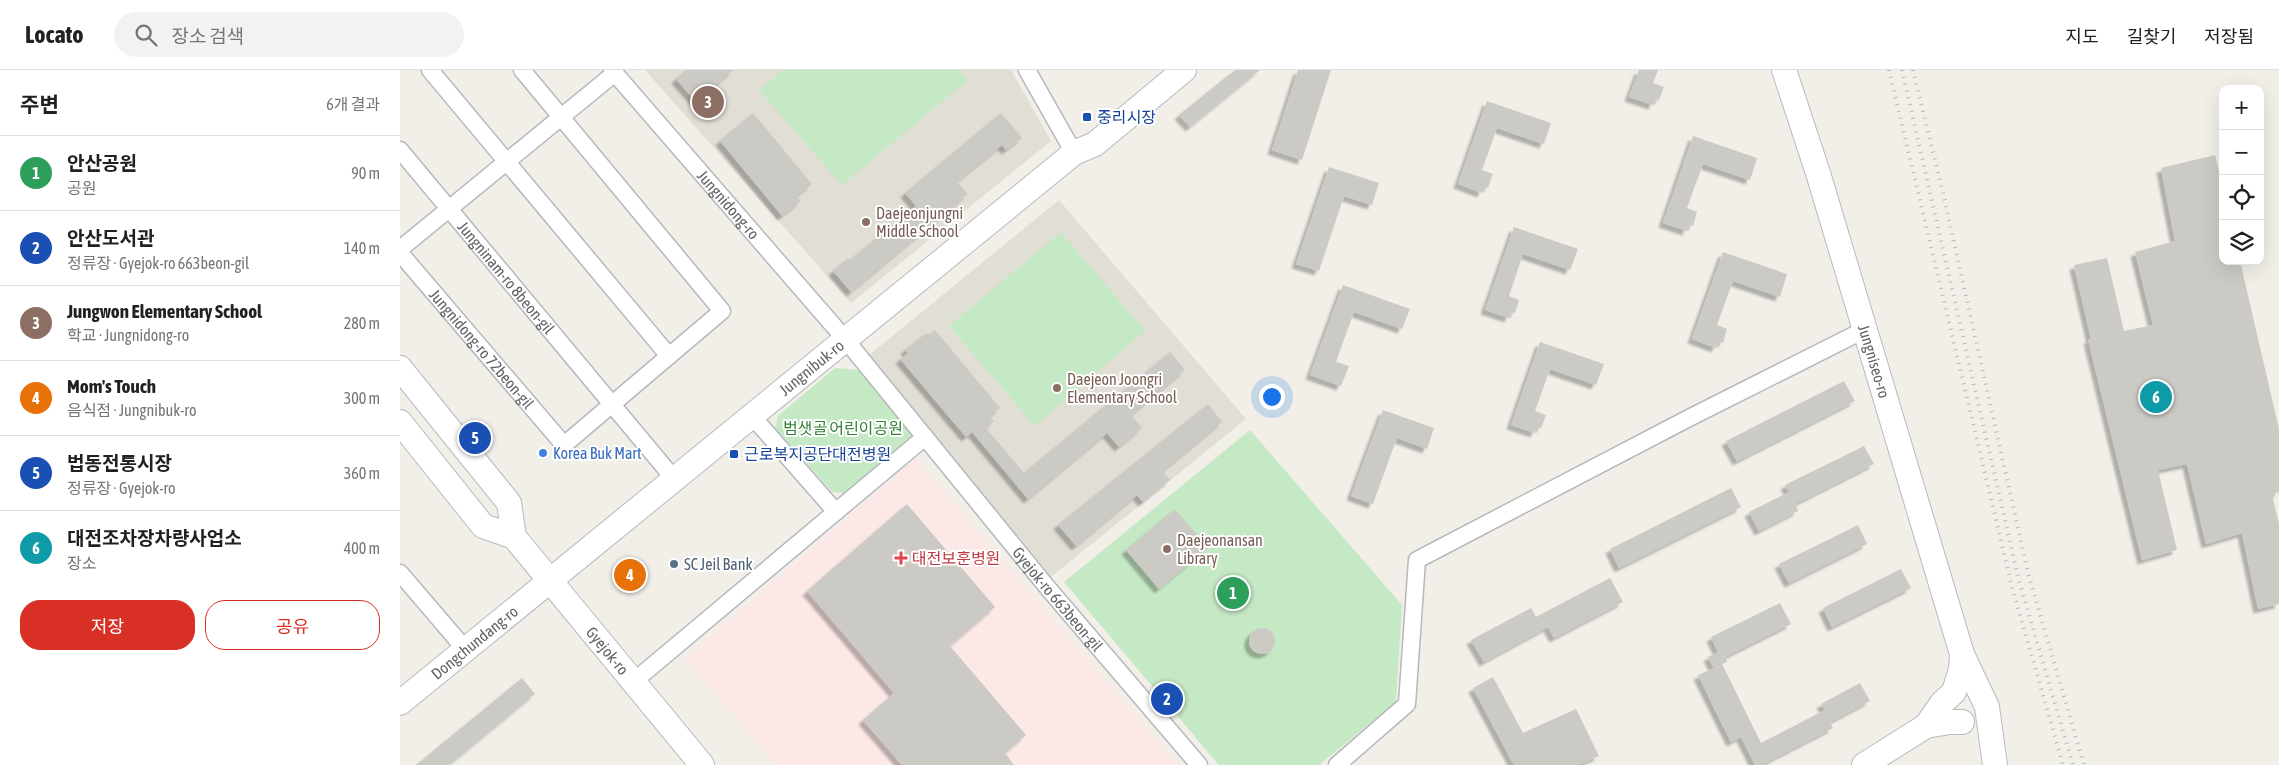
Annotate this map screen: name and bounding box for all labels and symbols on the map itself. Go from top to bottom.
pin: 3 [692,83,724,121]
place label: 중리시장 [1097,108,1156,126]
marker: 중리시장 [1081,111,1093,123]
street label: Jungnidong-ro [694,167,763,243]
place label: Daejeonjungni Middle School [876,204,963,240]
marker: Daejeonjungni Middle School [860,216,872,228]
street label: Jungninam-ro 8beon-gil [454,218,559,338]
street label: Jungnidong-ro 72beon-gil [426,285,538,413]
street label: Jungniseo-ro [1855,322,1894,400]
street label: Jungnibuk-ro [776,336,847,399]
place label: Daejeon Joongri Elementary School [1067,370,1178,407]
pin: 6 [2140,378,2172,416]
marker: Daejeon Joongri Elementary School [1051,382,1063,394]
your location [1259,384,1285,410]
pin: 5 [459,419,491,457]
park label: 범샛골 어린이공원 [783,419,903,437]
place label: Korea Buk Mart [553,444,642,462]
place label: 근로복지공단대전병원 [744,445,891,463]
marker: Korea Buk Mart [537,447,549,459]
marker: 근로복지공단대전병원 [728,448,740,460]
place label: Daejeonansan Library [1177,531,1263,568]
street label: Gyejok-ro 663beon-gil [1009,543,1107,655]
marker: Daejeonansan Library [1161,543,1173,555]
place label: 대전보훈병원 [912,549,1000,567]
marker: 대전보훈병원 [894,551,908,565]
place label: SC Jeil Bank [684,555,752,573]
pin: 4 [614,556,646,594]
marker: SC Jeil Bank [668,558,680,570]
pin: 1 [1217,574,1249,612]
street label: Dongchundang-ro [428,602,521,683]
street label: Gyejok-ro [583,623,633,678]
pin: 2 [1151,680,1183,718]

